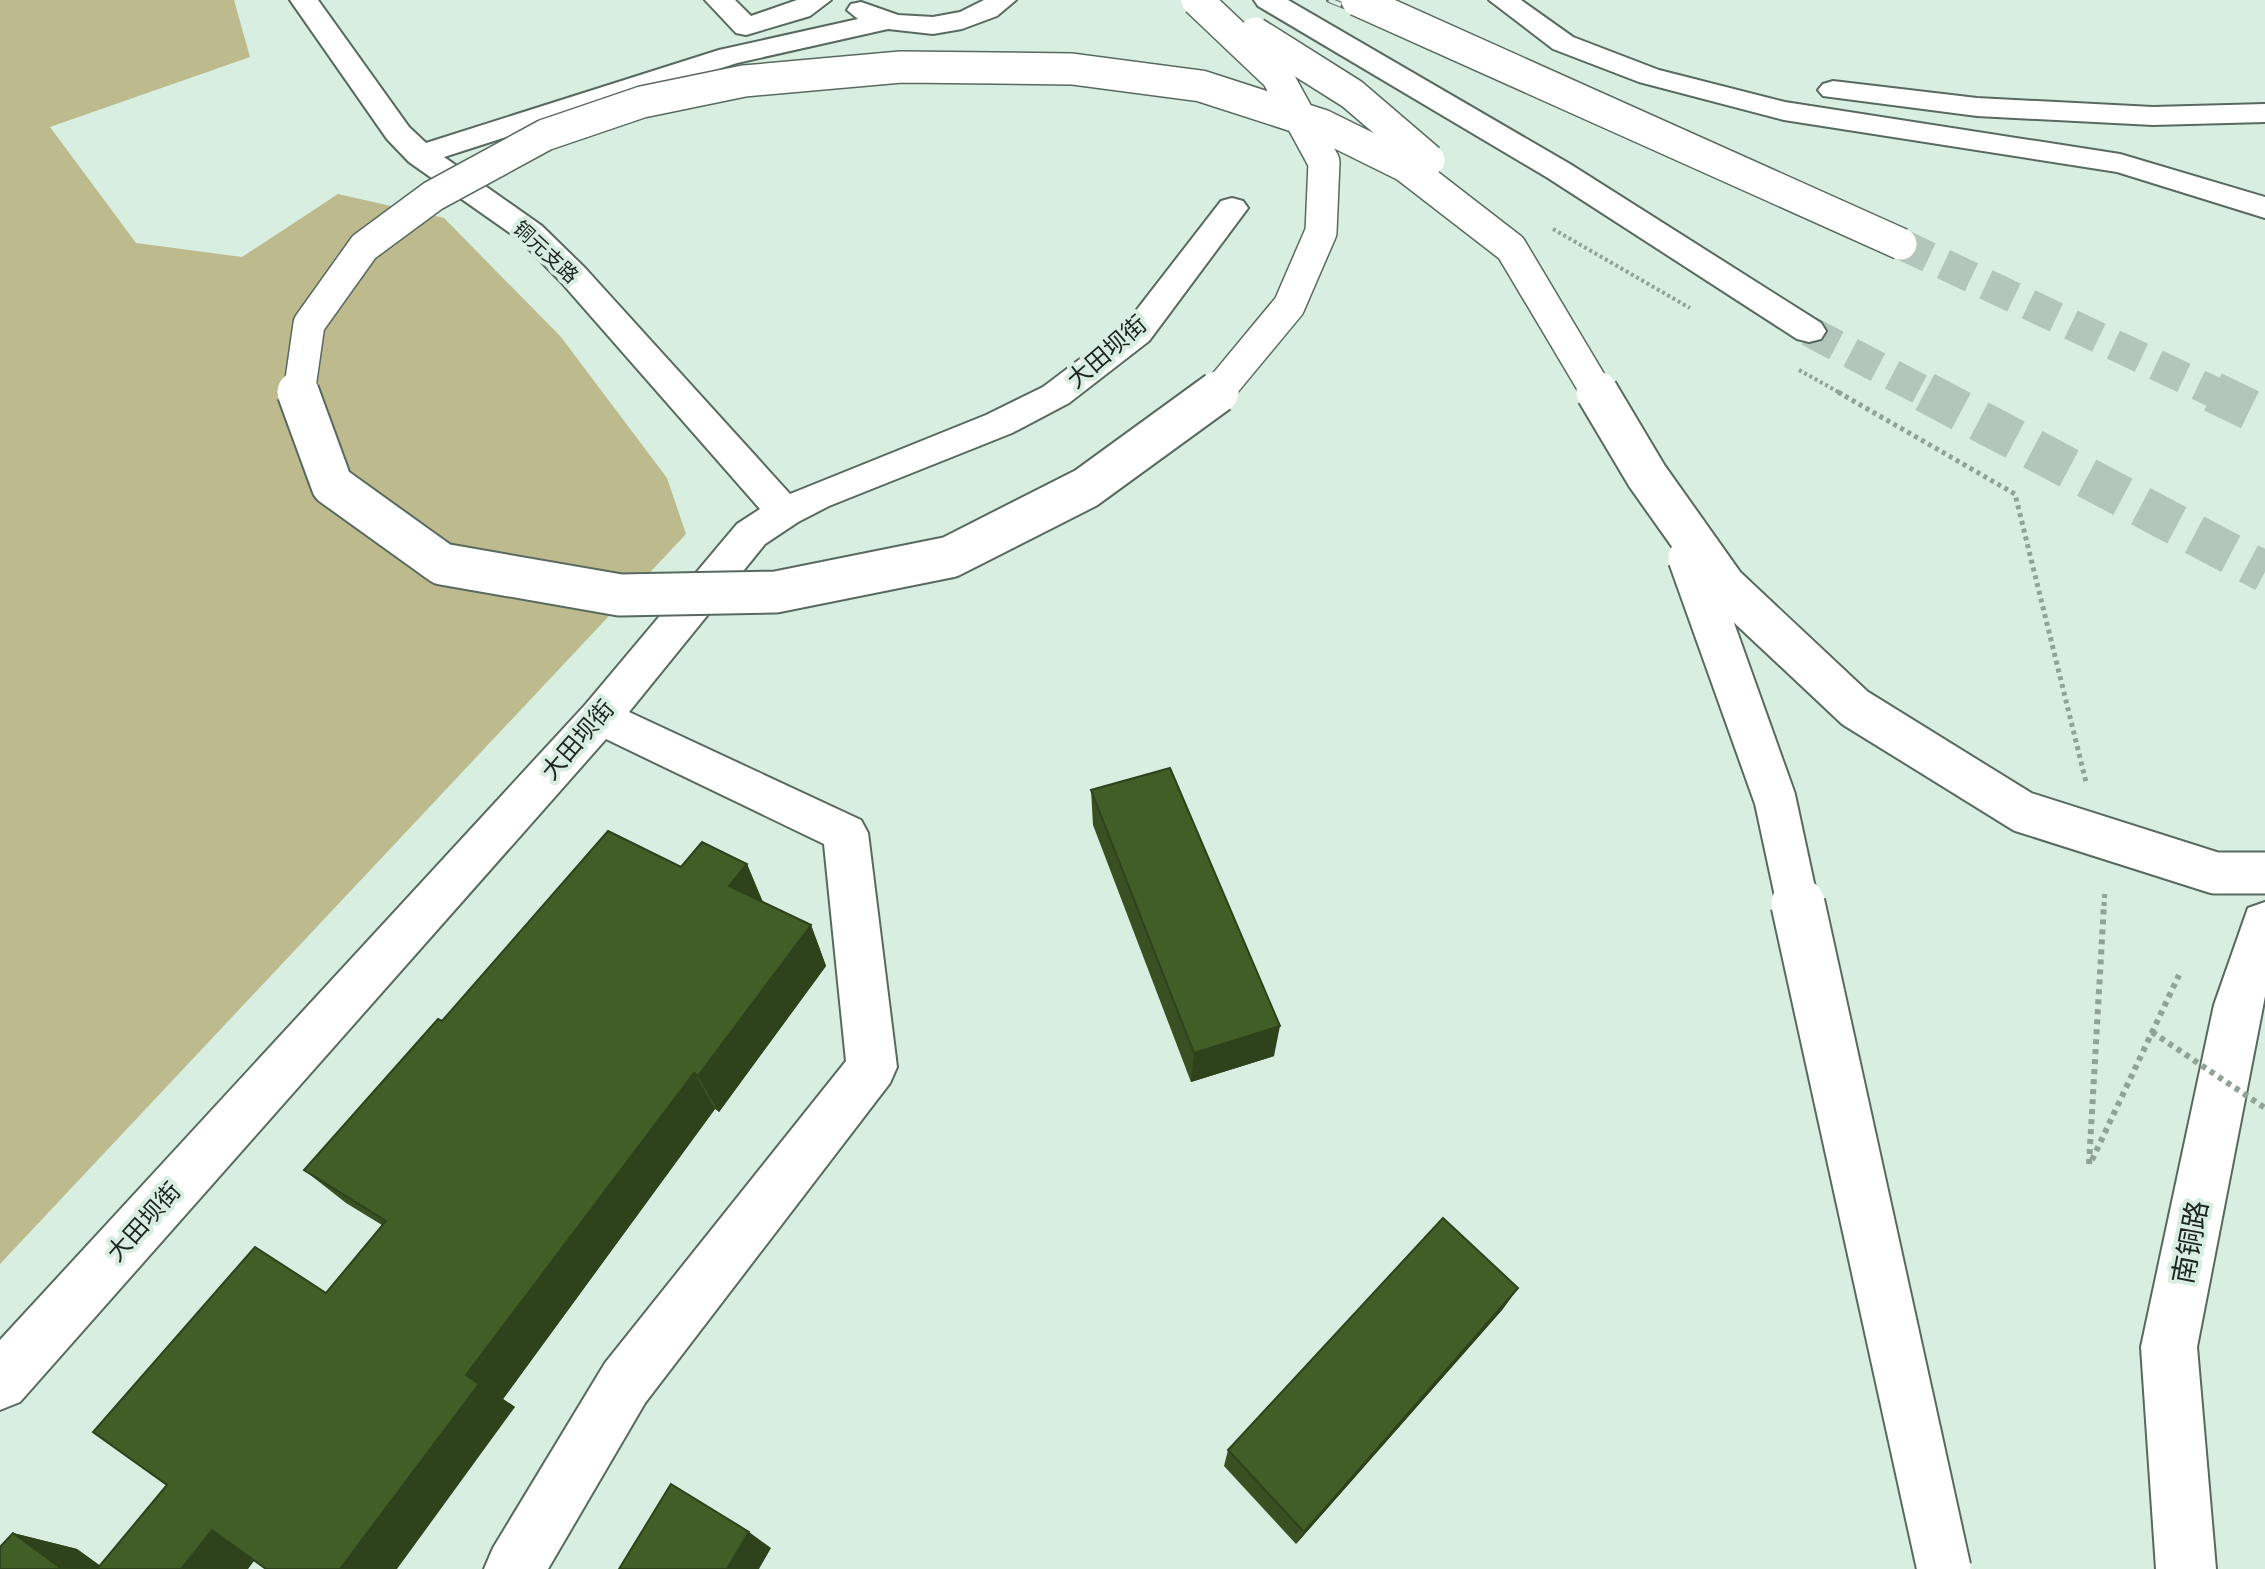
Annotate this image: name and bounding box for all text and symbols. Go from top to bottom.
street label: 铜元支路 [507,214,585,290]
street label: 大田坝街 [1059,307,1154,396]
street label: 大田坝街 [533,692,622,787]
street label: 大田坝街 [99,1174,189,1269]
street label: 南铜路 [2162,1197,2219,1287]

